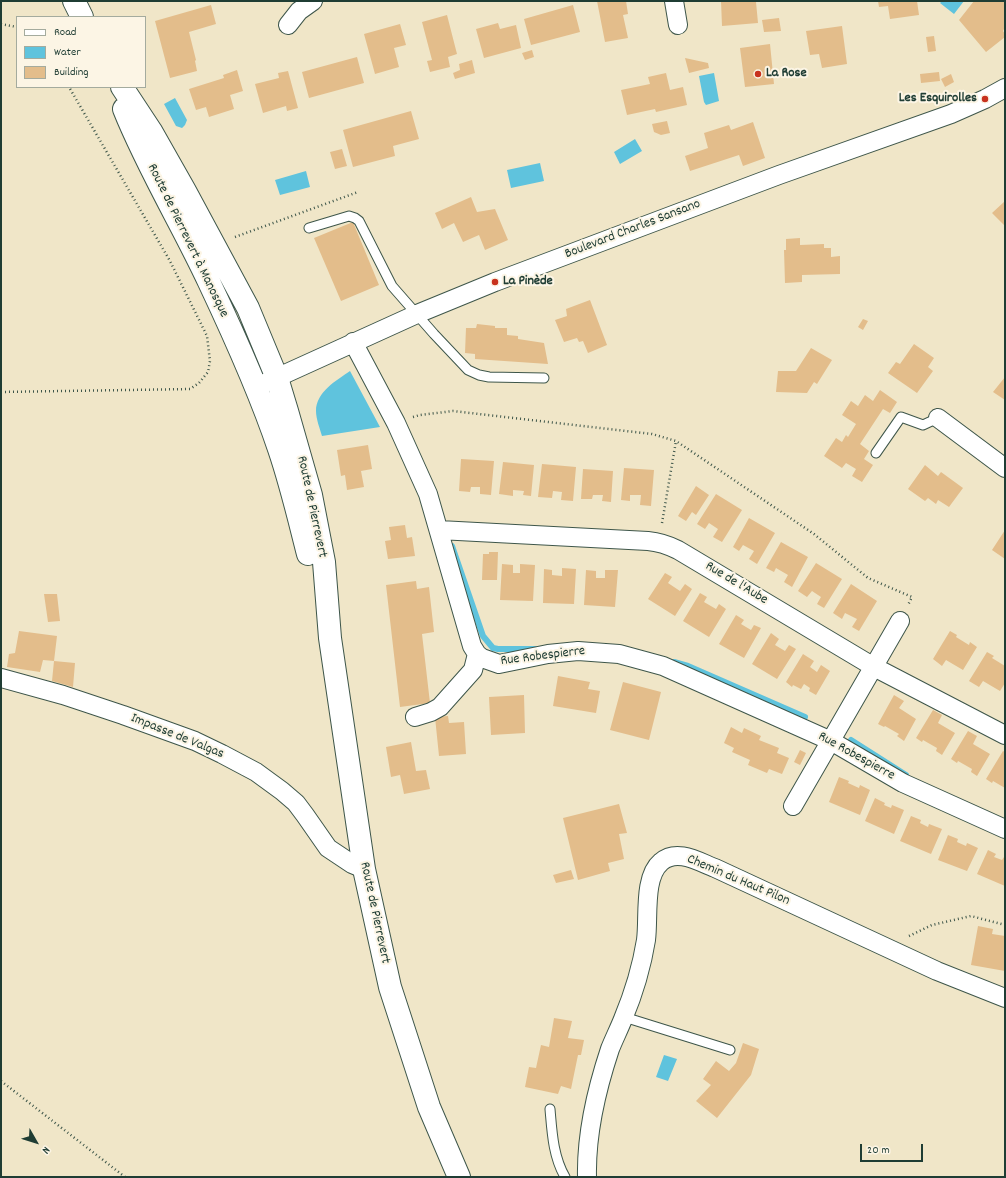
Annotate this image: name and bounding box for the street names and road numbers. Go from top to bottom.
street label: Route de Pierrevert à Manosque [142,161,232,321]
street label: Boulevard Charles Sansano [563,196,703,264]
street label: Route de Pierrevert [292,455,330,559]
street label: Rue de l'Aube [702,559,770,609]
street label: Rue Robespierre [500,643,586,671]
street label: Impasse de Valgas [128,711,226,763]
street label: Rue Robespierre [815,729,897,785]
street label: Chemin du Haut Pilon [684,852,792,910]
street label: Route de Pierrevert [355,861,393,965]

